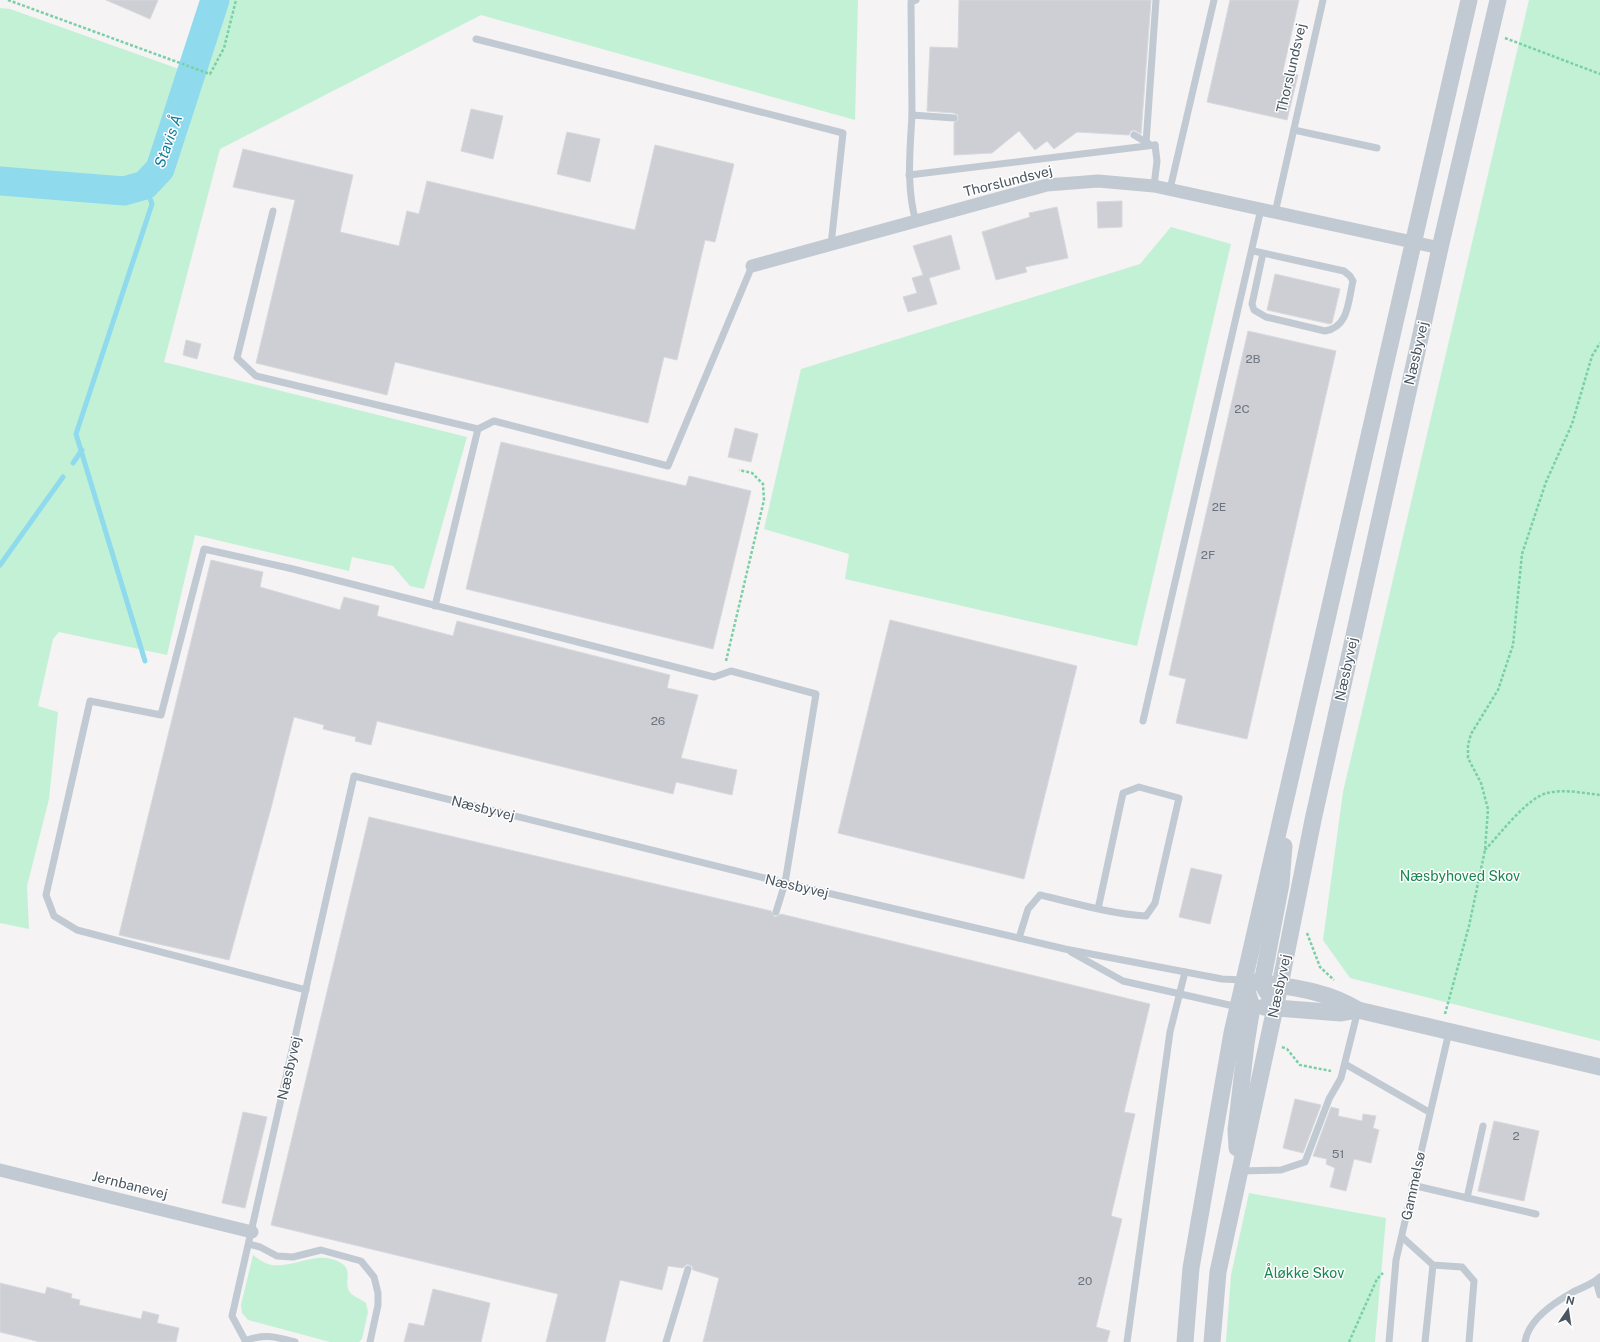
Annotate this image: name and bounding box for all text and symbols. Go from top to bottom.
street label: Thorslundsvej [1273,22,1309,114]
water label: Stavis Å [150,112,185,170]
street label: Thorslundsvej [962,162,1054,200]
street label: Næsbyvej [1401,320,1431,386]
house number: 2B [1245,352,1261,366]
house number: 2C [1234,402,1250,416]
house number: 2E [1212,500,1226,514]
house number: 2F [1201,548,1215,562]
street label: Næsbyvej [1331,636,1361,702]
house number: 26 [651,714,665,728]
street label: Næsbyvej [450,792,516,824]
park label: Næsbyhoved Skov [1400,868,1520,884]
street label: Næsbyvej [764,871,830,901]
street label: Næsbyvej [1264,953,1294,1019]
street label: Næsbyvej [274,1035,304,1101]
house number: 2 [1512,1129,1520,1143]
house number: 51 [1332,1147,1344,1161]
street label: Gammelsø [1398,1150,1428,1222]
street label: Jernbanevej [91,1168,169,1202]
park label: Åløkke Skov [1264,1263,1344,1281]
house number: 20 [1078,1274,1092,1288]
north arrow [1548,1290,1588,1330]
text: N [1565,1293,1576,1307]

